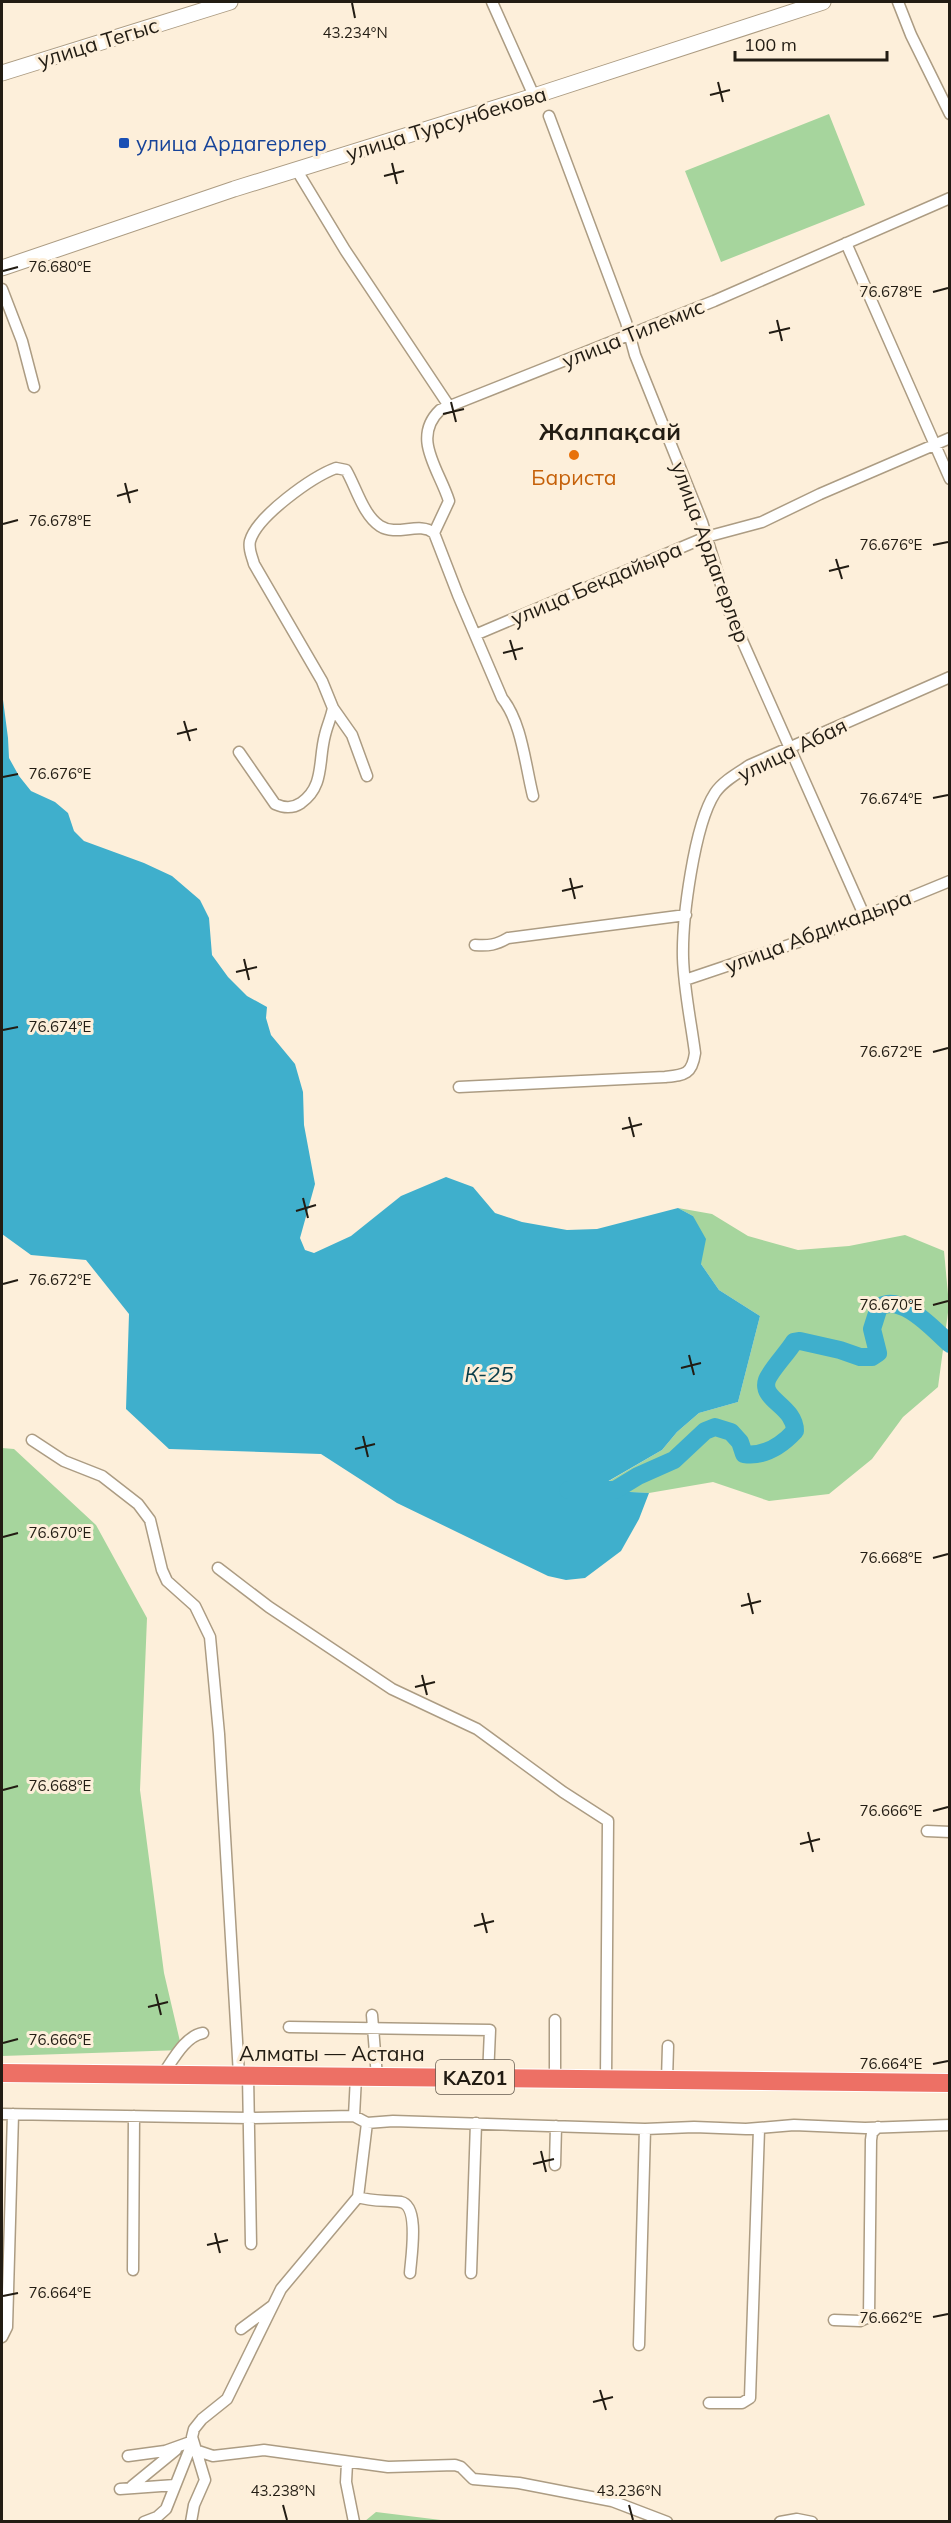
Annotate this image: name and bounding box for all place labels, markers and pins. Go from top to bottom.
place label: улица Ардагерлер [136,130,327,156]
marker: улица Ардагерлер [117,136,131,150]
marker: Бариста [567,448,581,462]
place label: Бариста [531,464,617,490]

